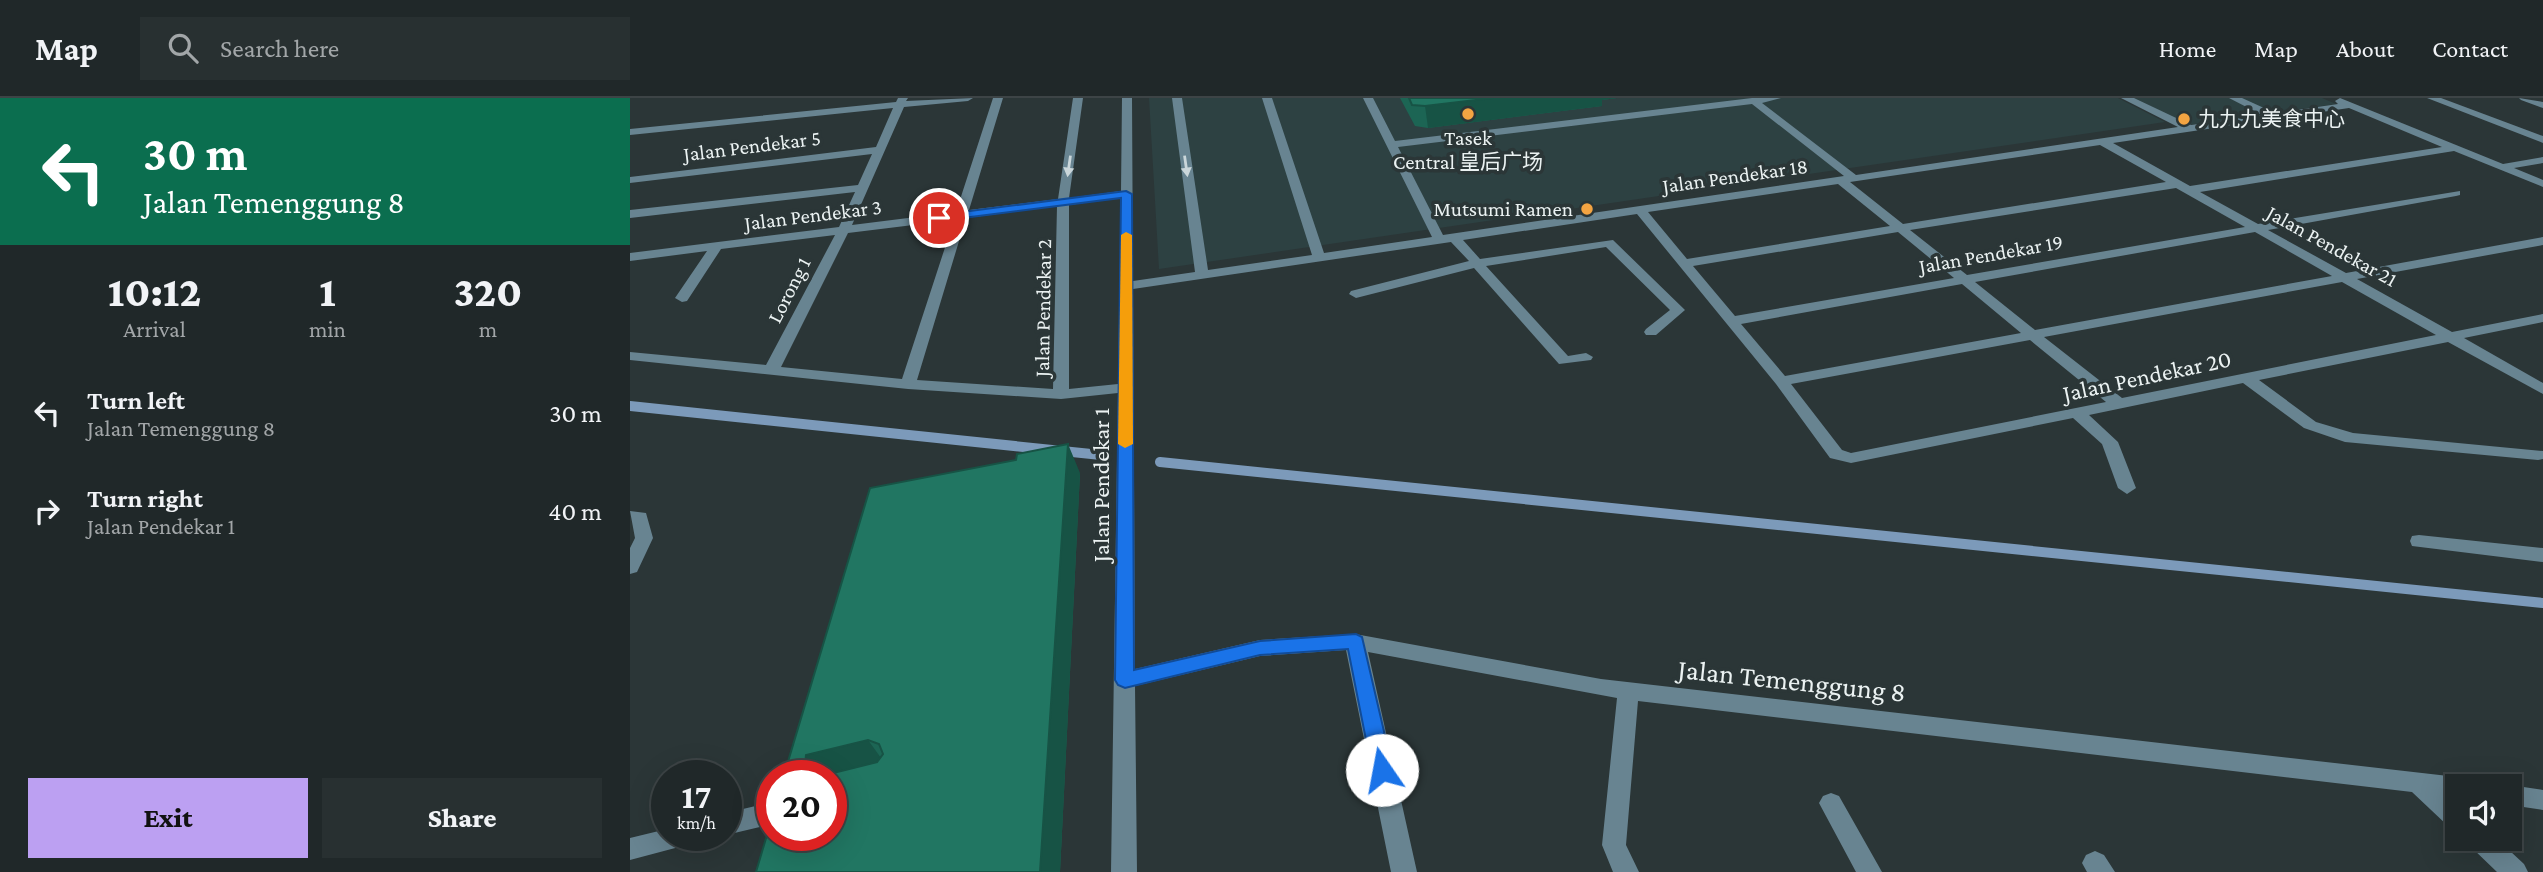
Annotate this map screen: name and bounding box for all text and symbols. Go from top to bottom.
search box [140,17,630,80]
icon: search [164,29,202,67]
text: Map [35,30,98,67]
text: Search here [220,34,339,63]
text: Home [2159,35,2216,62]
text: Map [2254,35,2298,62]
text: About [2336,35,2394,62]
text: Contact [2432,35,2508,62]
marker: Tasek Central 皇后广场 [1460,106,1476,122]
place label: 九九九美食中心 [2198,107,2345,131]
marker: 九九九美食中心 [2176,111,2192,127]
icon: left [28,126,119,217]
text: 30 m [143,126,248,181]
street label: Jalan Pendekar 5 [680,126,822,167]
place label: Tasek Central 皇后广场 [1393,126,1543,174]
street label: Jalan Pendekar 18 [1659,154,1809,198]
one-way arrow [1063,155,1074,177]
one-way arrow [1181,155,1192,177]
text: Jalan Temenggung 8 [143,184,405,220]
pin [909,188,969,248]
street label: Jalan Pendekar 3 [741,195,883,236]
place label: Mutsumi Ramen [1433,197,1573,221]
icon: arrive [920,199,958,237]
street label: Jalan Pendekar 21 [2261,199,2401,292]
marker: Mutsumi Ramen [1579,201,1595,217]
street label: Jalan Pendekar 19 [1915,230,2065,279]
street label: Jalan Pendekar 2 [1030,239,1056,379]
street label: Lorong 1 [762,253,816,327]
text: 10:12 [108,268,201,315]
text: 1 [319,268,336,315]
text: 320 [454,268,522,315]
text: Arrival [123,316,186,342]
text: min [309,316,346,342]
text: m [479,316,497,342]
street label: Jalan Pendekar 20 [2058,344,2234,407]
text: Turn left [87,386,185,415]
icon: left [28,394,66,432]
text: 30 m [549,399,602,428]
street label: Jalan Pendekar 1 [1087,408,1114,564]
text: Jalan Temenggung 8 [87,415,275,441]
text: Turn right [87,484,203,513]
icon: right [28,492,66,530]
text: 40 m [548,497,602,526]
text: Jalan Pendekar 1 [87,513,235,539]
street label: Jalan Temenggung 8 [1673,653,1907,708]
position arrow [1345,733,1419,807]
speed limit sign: 20 [756,760,847,851]
map controls [2445,774,2522,851]
button: sound [2445,774,2522,851]
text: 17 [681,777,712,816]
button: Exit [28,778,308,858]
button: Share [322,778,602,858]
text: km/h [677,813,716,833]

